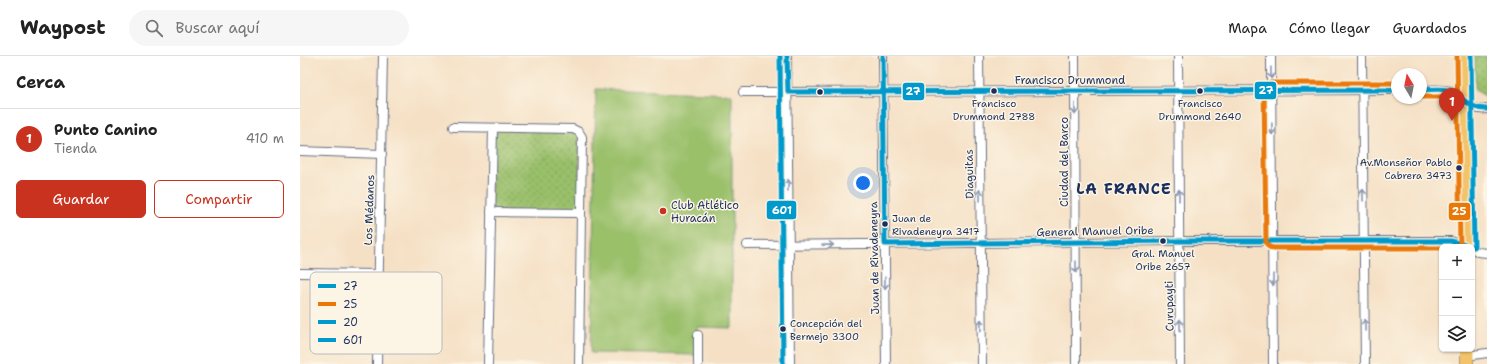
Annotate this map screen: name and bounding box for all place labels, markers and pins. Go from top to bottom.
marker: Francisco Drummond 2788 [989,86,999,96]
marker: Francisco Drummond 2640 [1195,86,1205,96]
unlabelled marker [815,87,825,97]
pin: 1 [1439,88,1465,121]
place label: Francisco Drummond 2788 [953,97,1035,123]
place label: Francisco Drummond 2640 [1159,97,1241,123]
place label: Av.Monseñor Pablo Cabrera 3473 [1360,156,1452,182]
marker: Av.Monseñor Pablo Cabrera 3473 [1454,163,1464,173]
place label: Club Atlético Huracán [671,198,739,226]
marker: Club Atlético Huracán [658,206,668,216]
place label: Juan de Rivadeneyra 3417 [892,212,979,238]
marker: Juan de Rivadeneyra 3417 [880,219,890,229]
marker: Gral. Manuel Oribe 2657 [1158,236,1168,246]
place label: Gral. Manuel Oribe 2657 [1132,247,1194,273]
place label: Concepción del Bermejo 3300 [790,317,862,343]
marker: Concepción del Bermejo 3300 [778,324,788,334]

